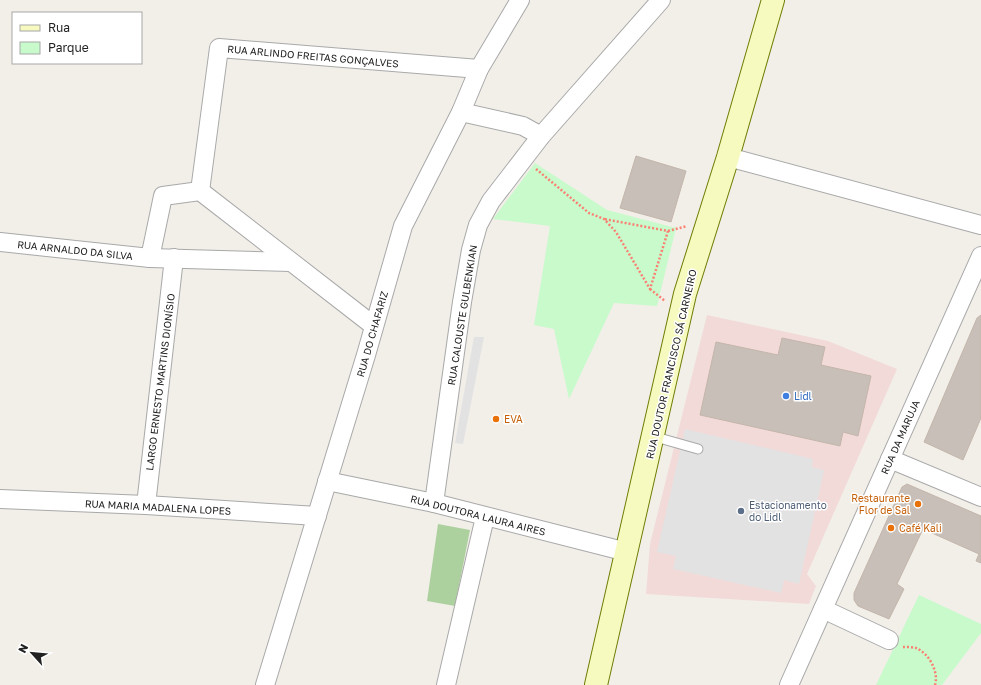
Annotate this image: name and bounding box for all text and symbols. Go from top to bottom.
legend [12,12,142,64]
text: Rua [48,20,70,35]
text: Parque [48,40,89,55]
street label: RUA ARLINDO FREITAS GONÇALVES [227,43,399,69]
street label: RUA ARNALDO DA SILVA [17,238,134,262]
street label: RUA CALOUSTE GULBENKIAN [445,244,479,386]
street label: RUA DOUTOR FRANCISCO SÁ CARNEIRO [643,268,699,460]
street label: RUA DO CHAFARIZ [354,290,390,378]
street label: LARGO ERNESTO MARTINS DIONÍSIO [143,293,177,471]
place label: Lidl [794,390,812,402]
marker: Lidl [781,391,791,401]
street label: RUA DA MARUJA [878,398,922,476]
place label: EVA [504,413,523,425]
marker: EVA [491,414,501,424]
street label: RUA DOUTORA LAURA AIRES [409,492,547,538]
place label: Restaurante Flor de Sal [851,492,910,516]
street label: RUA MARIA MADALENA LOPES [85,497,231,517]
place label: Estacionamento do Lidl [749,499,827,523]
marker: Restaurante Flor de Sal [913,499,923,509]
marker: Estacionamento do Lidl [736,506,746,516]
place label: Café Kali [899,522,942,534]
marker: Café Kali [886,523,896,533]
north arrow [12,633,52,673]
text: N [15,642,30,655]

